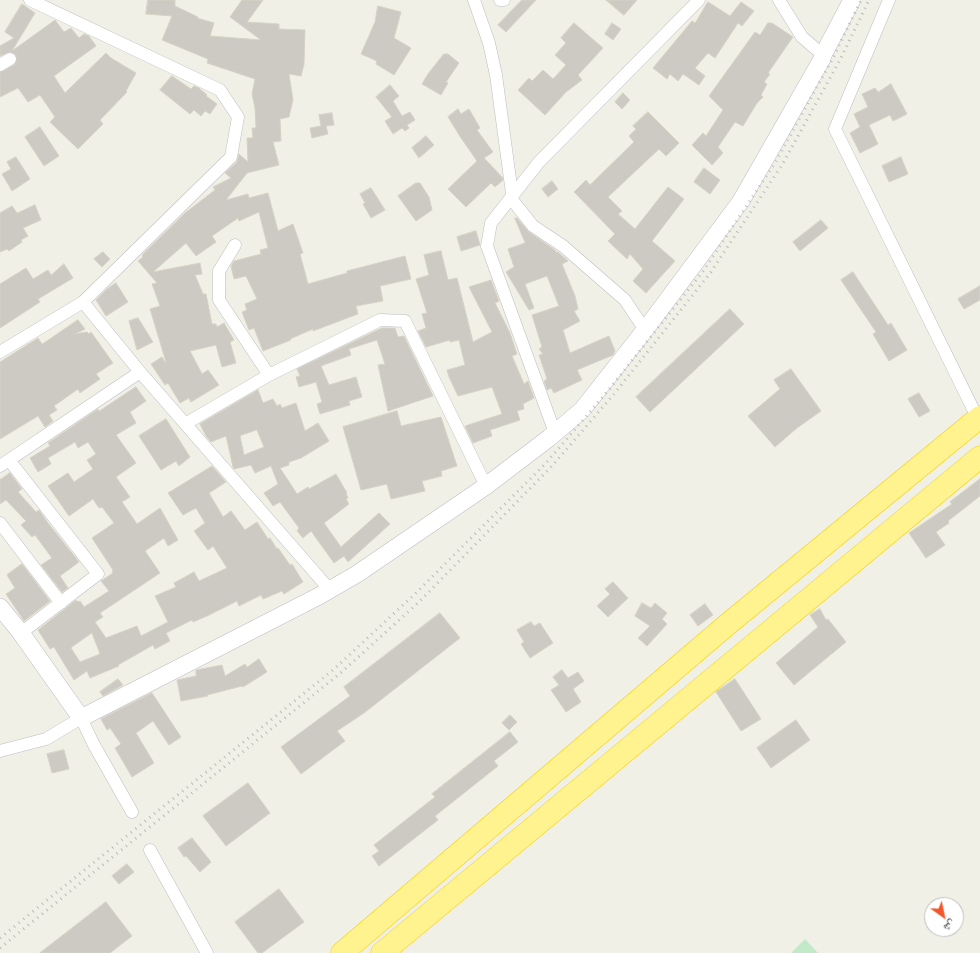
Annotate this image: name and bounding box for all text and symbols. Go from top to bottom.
north arrow [924,897,964,937]
text: ش [941,917,959,936]

